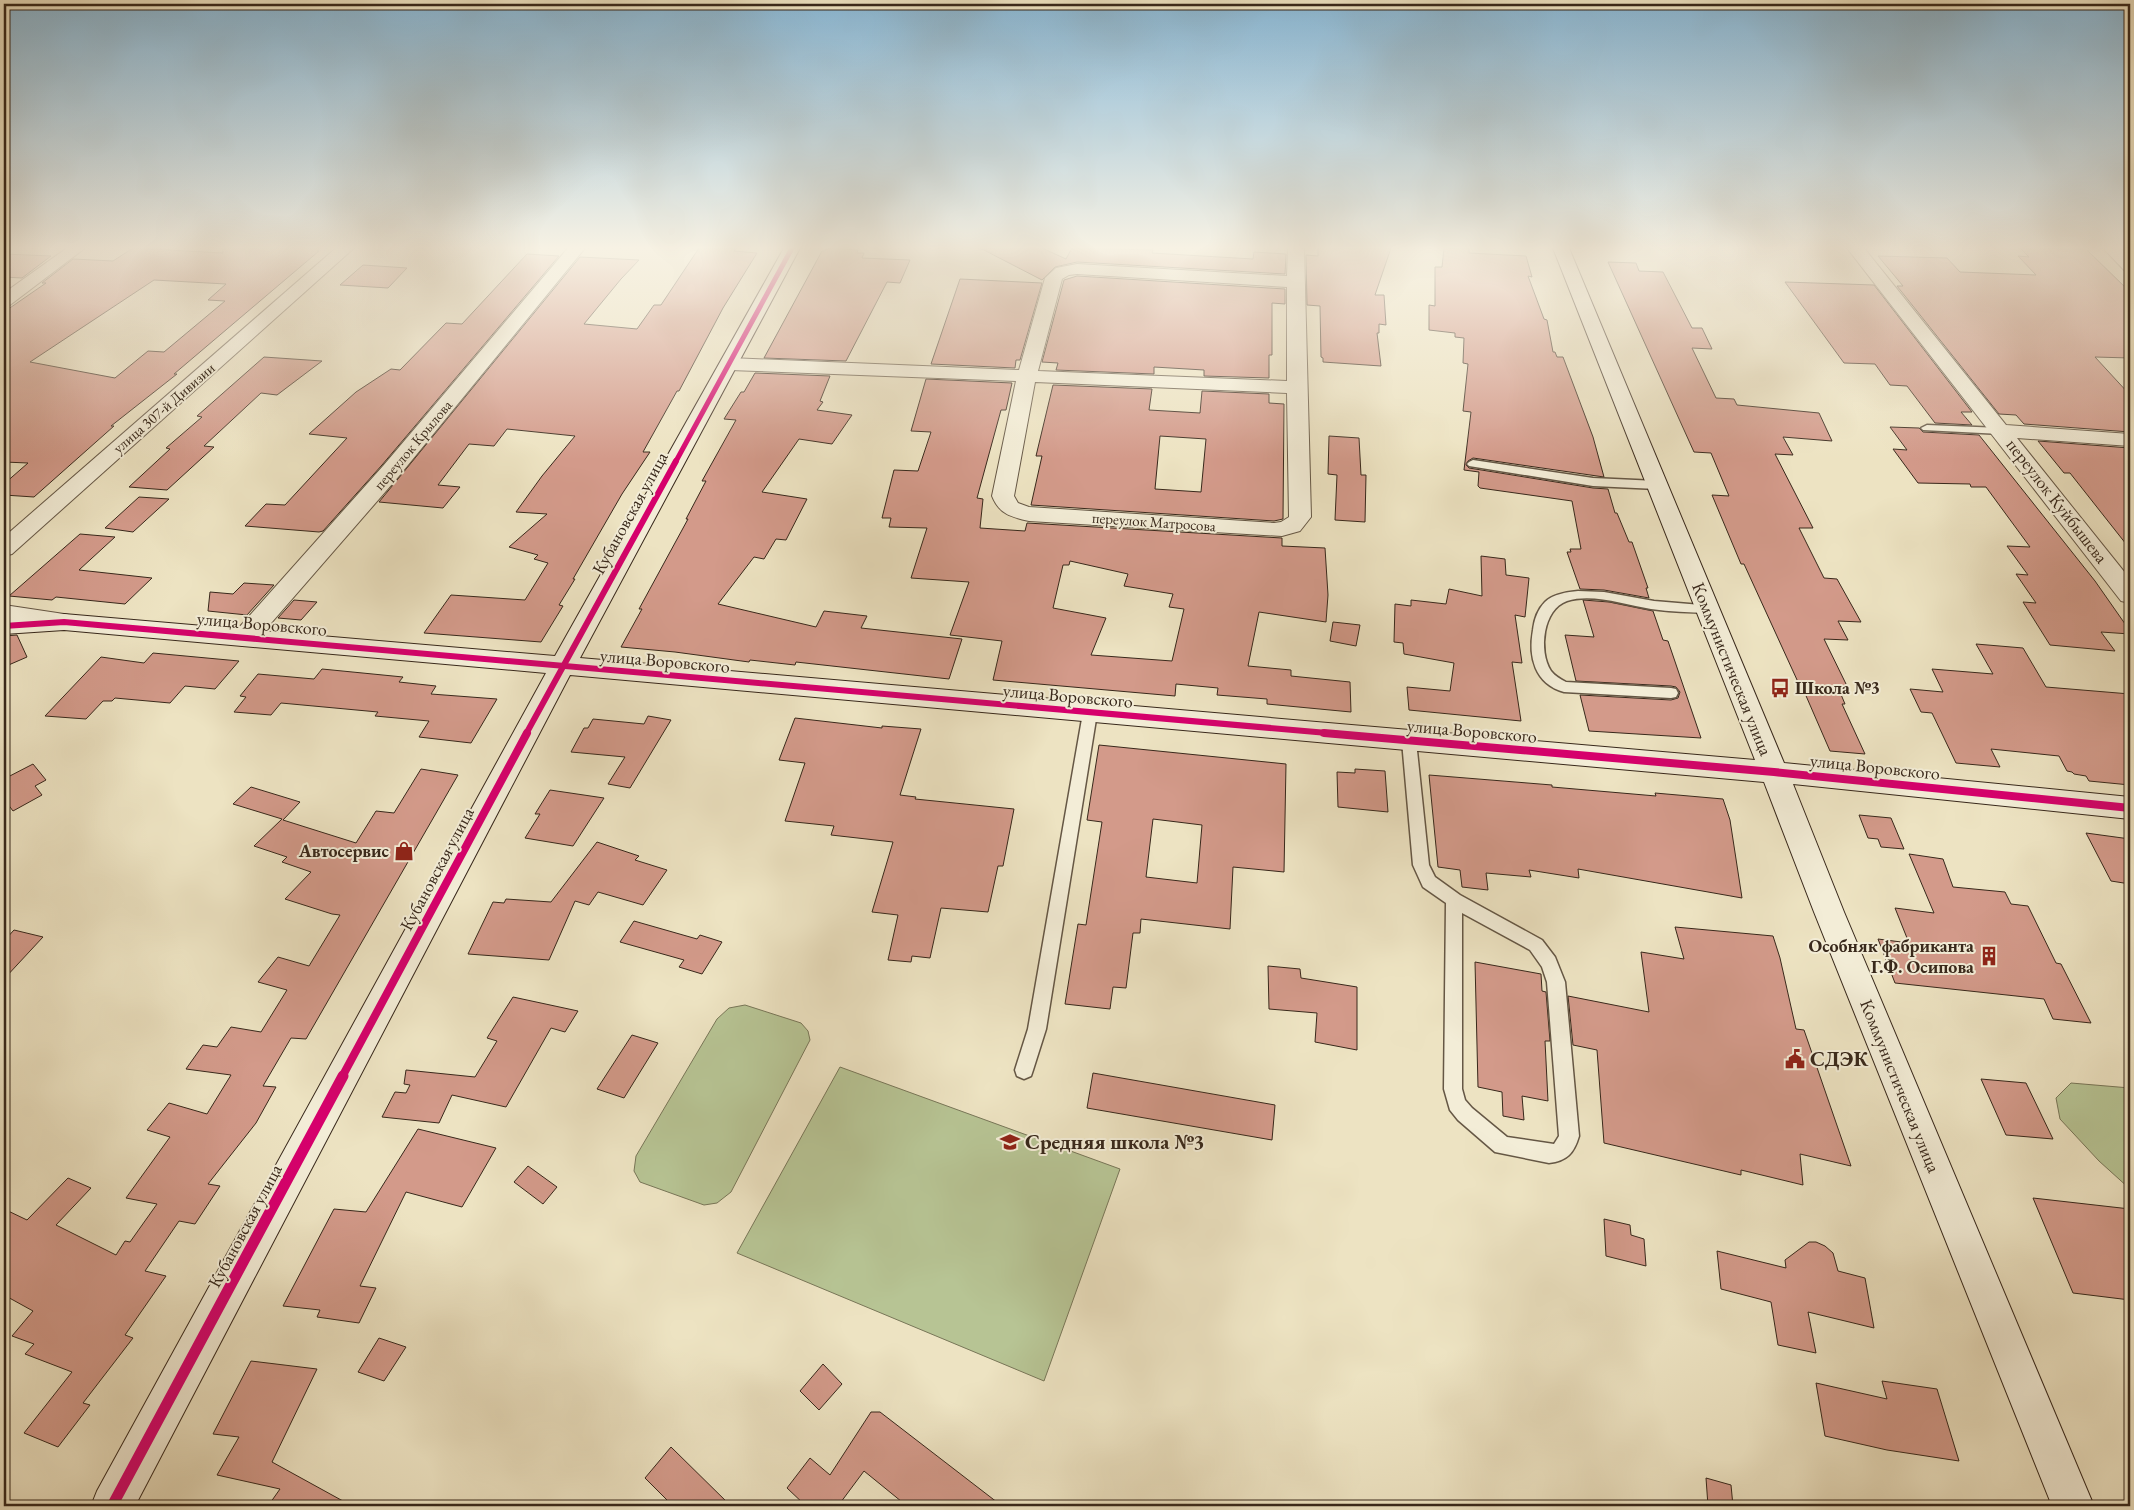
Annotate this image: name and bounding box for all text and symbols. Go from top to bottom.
street label: улица 307-й Дивизии [109,358,219,457]
street label: переулок Крылова [369,396,456,494]
street label: переулок Куйбышева [2002,434,2114,568]
street label: Кубановская улица [586,447,673,578]
street label: переулок Матросова [1091,508,1217,535]
street label: Коммунистическая улица [1687,579,1778,760]
street label: улица Воровского [196,606,328,641]
street label: улица Воровского [599,643,731,678]
place label: Школа №3 [1795,676,1880,699]
bus stop icon: Школа №3 [1769,677,1791,699]
street label: улица Воровского [1002,678,1134,713]
street label: улица Воровского [1406,713,1538,748]
street label: улица Воровского [1809,748,1941,785]
street label: Кубановская улица [394,802,479,934]
place label: Автосервис [298,839,390,862]
shop icon: Автосервис [393,840,415,862]
place label: Особняк фабриканта Г.Ф. Осипова [1809,934,1974,978]
building icon: Особняк фабриканта Г.Ф. Осипова [1978,945,2000,967]
street label: Коммунистическая улица [1855,996,1946,1177]
place label: СДЭК [1810,1045,1870,1072]
public building icon: СДЭК [1784,1048,1806,1070]
place label: Средняя школа №3 [1025,1128,1204,1155]
school or university icon: Средняя школа №3 [999,1131,1021,1153]
street label: Кубановская улица [202,1159,287,1291]

